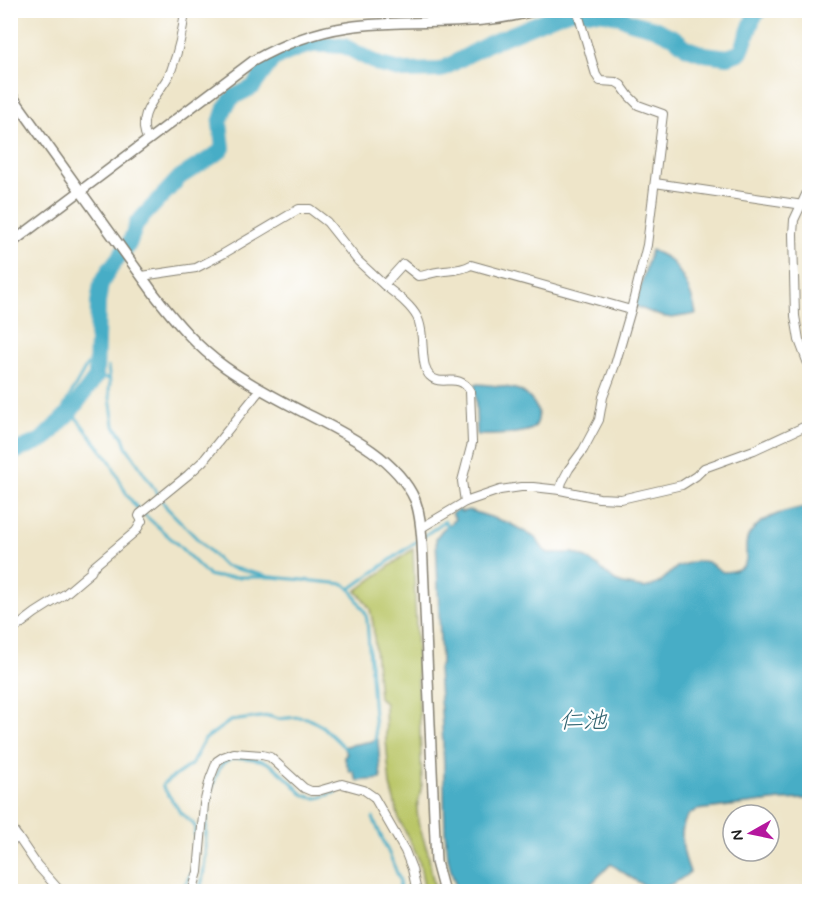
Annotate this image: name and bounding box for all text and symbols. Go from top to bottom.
water label: 仁池 [559,706,608,737]
north arrow [721,803,781,863]
text: N [726,828,749,842]

